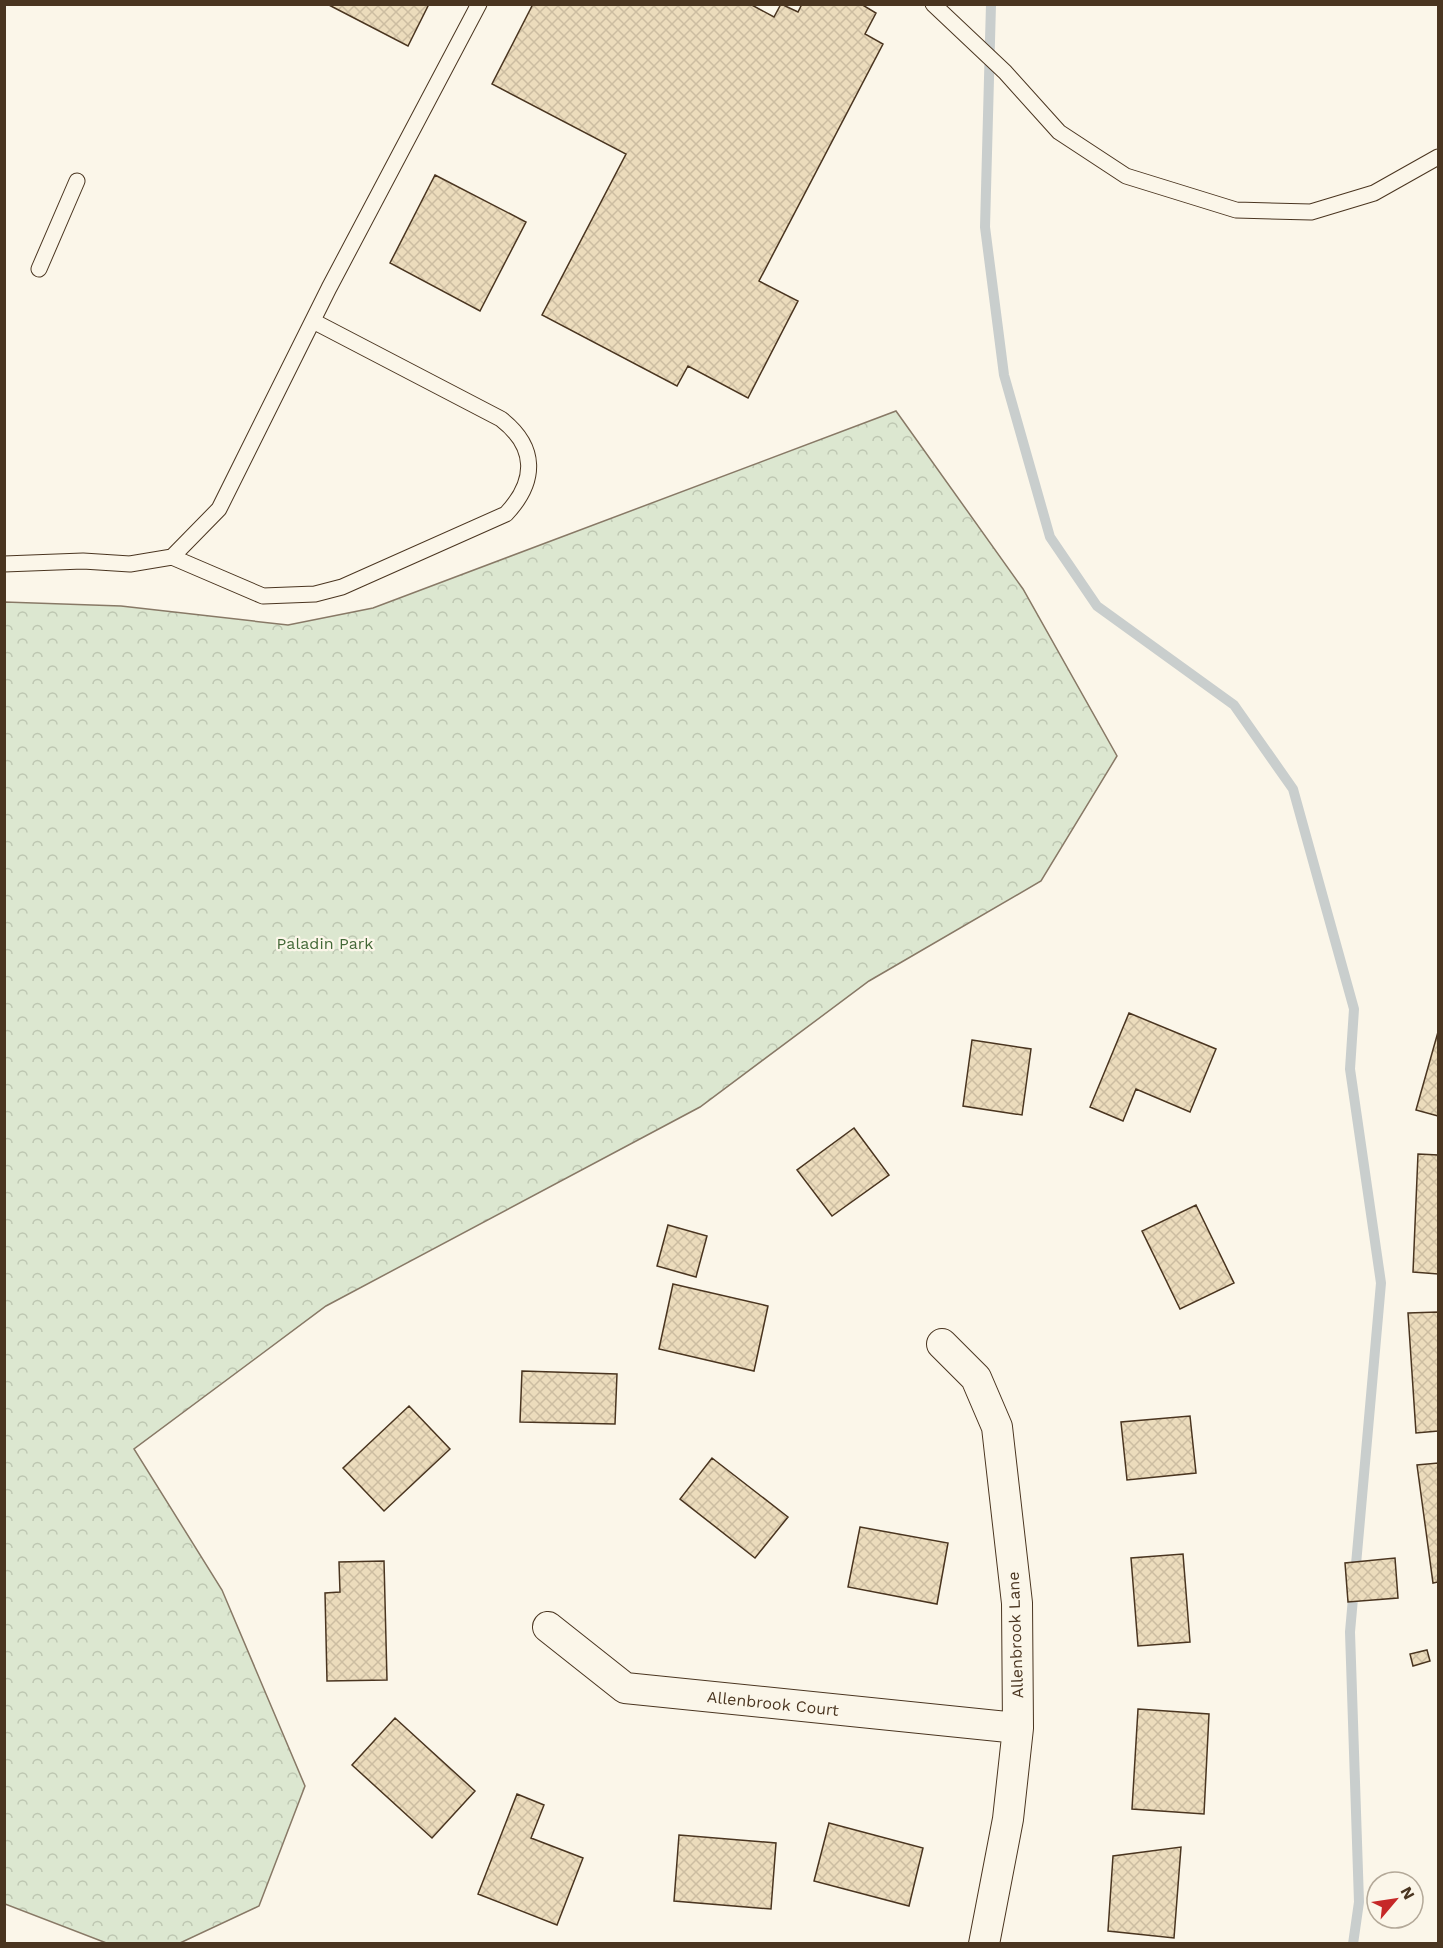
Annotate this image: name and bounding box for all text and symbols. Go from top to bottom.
park label: Paladin Park [277,934,373,953]
street label: Allenbrook Lane [1004,1571,1027,1699]
street label: Allenbrook Court [706,1687,840,1720]
north arrow [1365,1870,1425,1930]
text: N [1396,1883,1419,1903]

